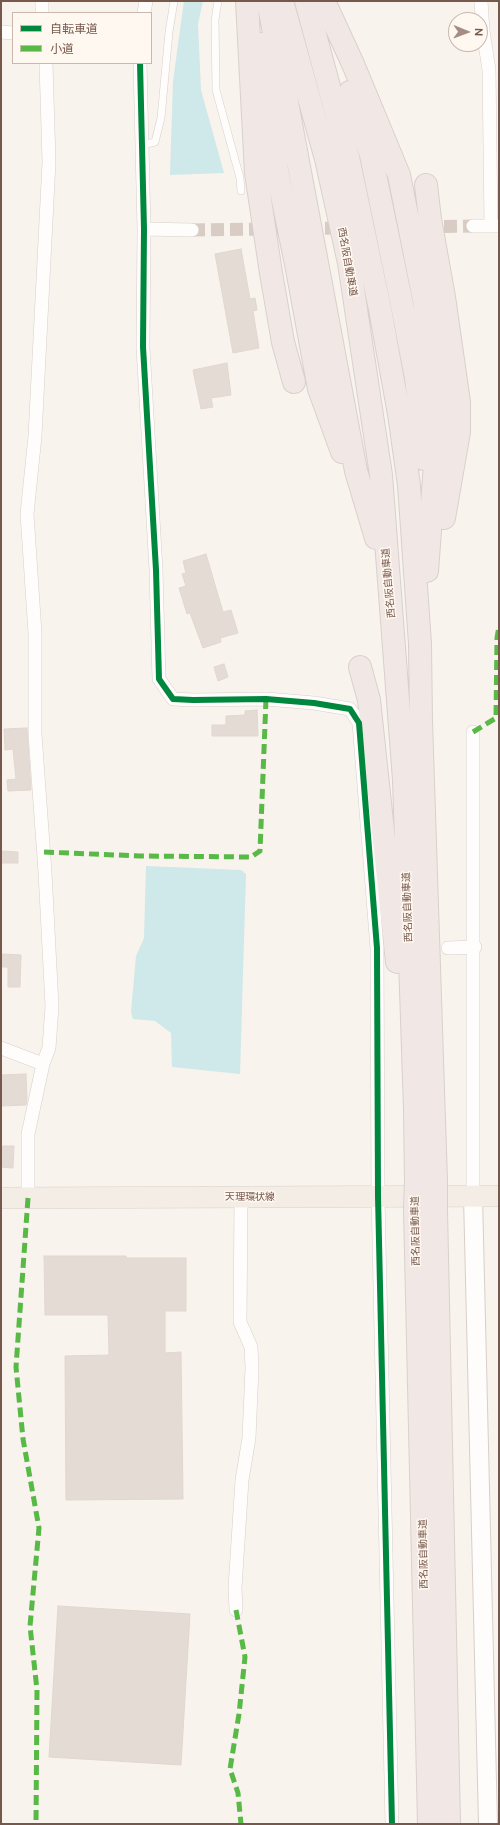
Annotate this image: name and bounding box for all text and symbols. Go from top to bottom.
legend [12,12,152,64]
north arrow [448,12,488,52]
text: 自転車道 [50,21,98,37]
text: N [472,28,486,36]
text: 小道 [50,41,74,57]
street label: 西名阪自動車道 [335,226,359,298]
street label: 西名阪自動車道 [380,548,398,618]
street label: 西名阪自動車道 [401,872,415,942]
street label: 天理環状線 [225,1191,275,1203]
street label: 西名阪自動車道 [409,1196,423,1266]
street label: 西名阪自動車道 [417,1519,431,1589]

